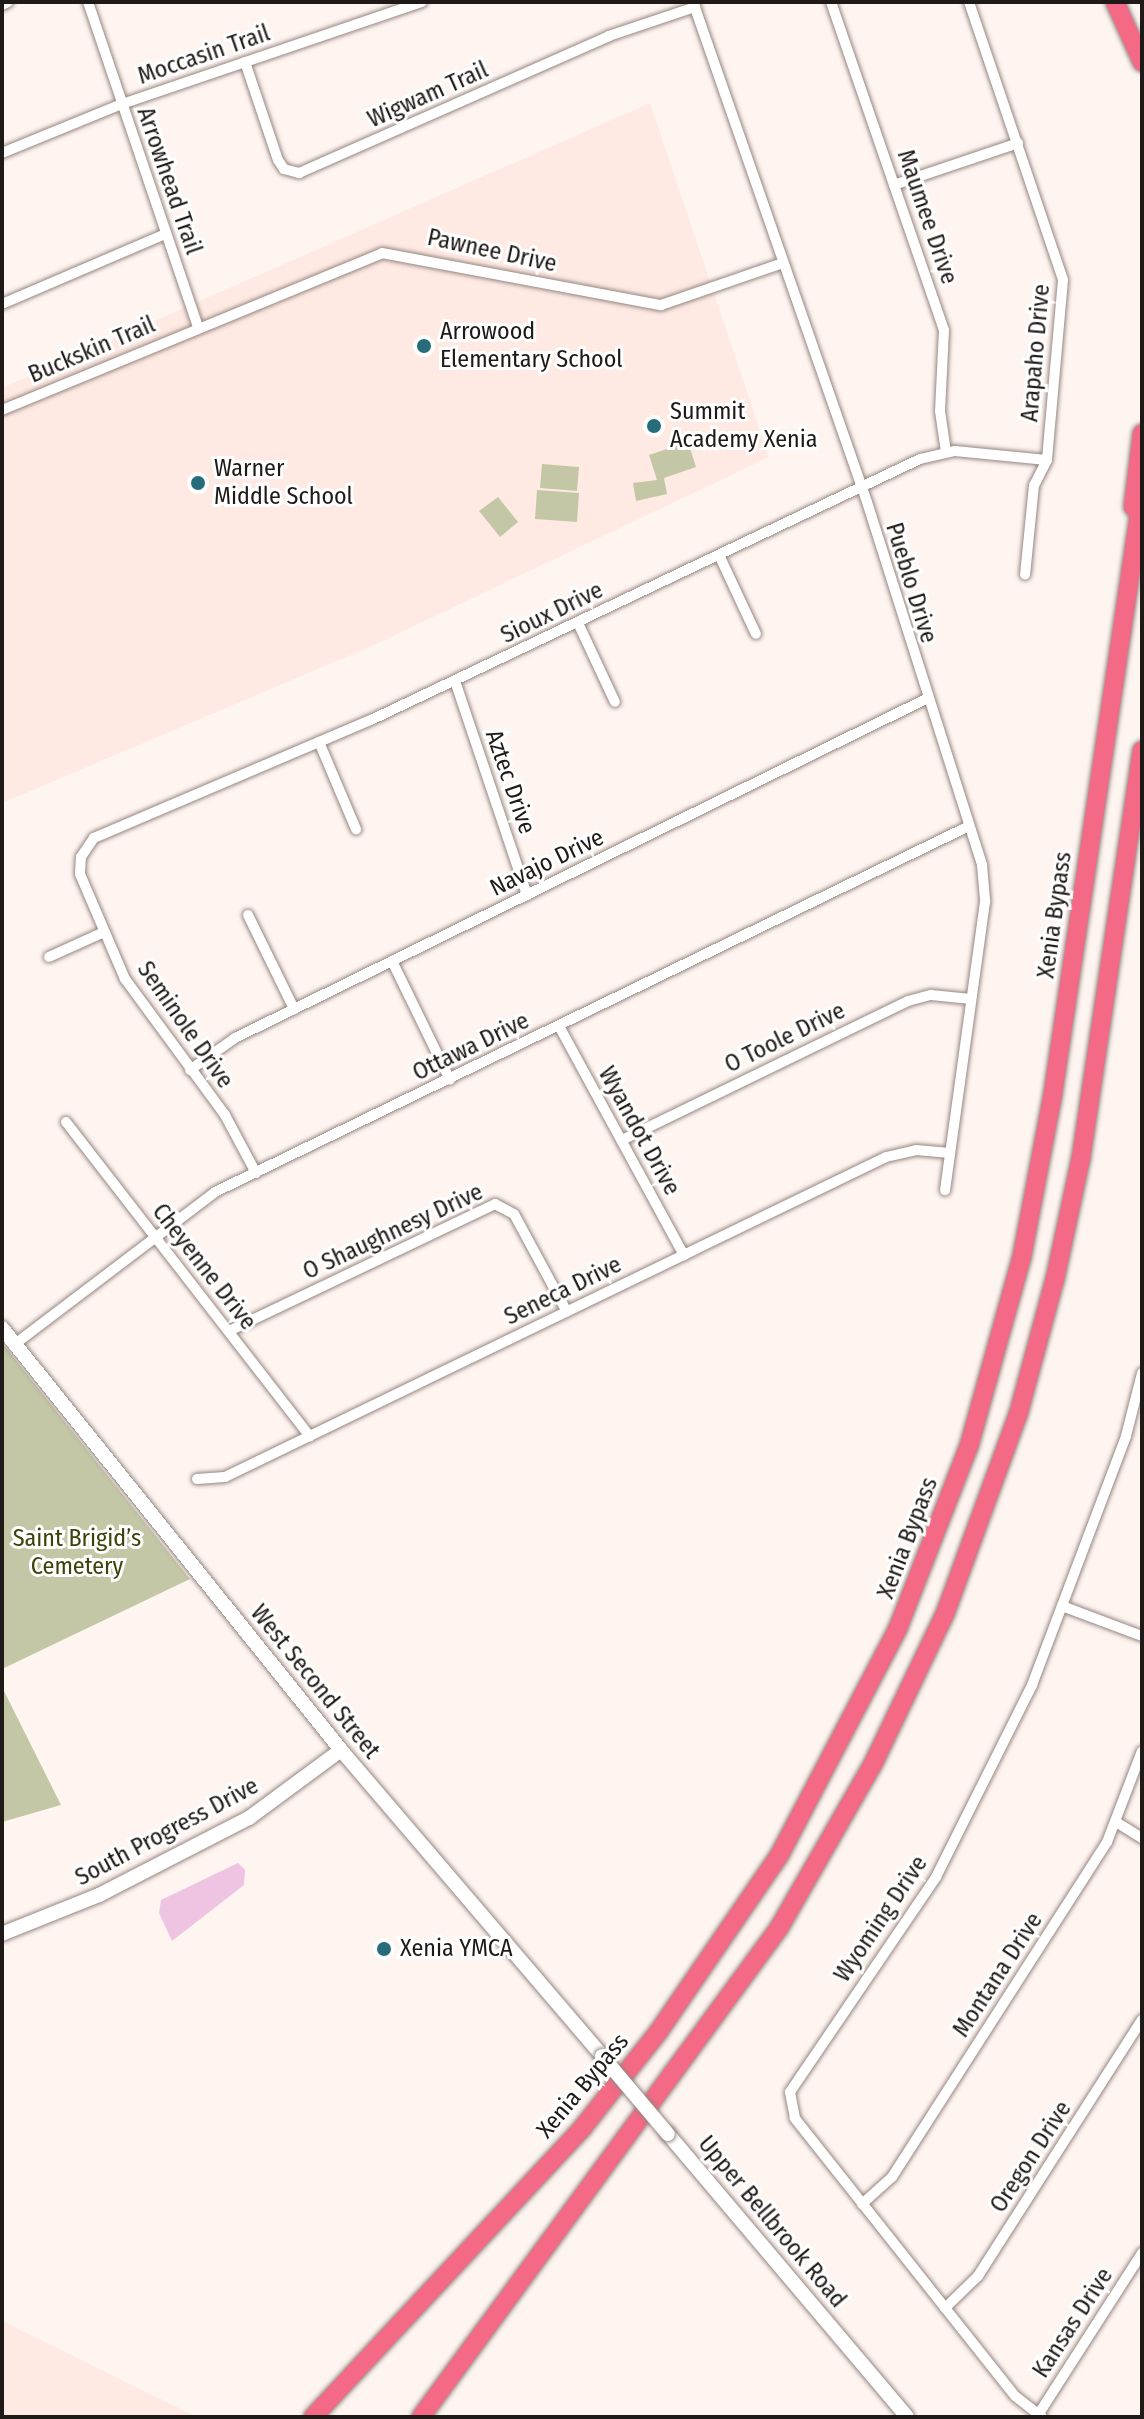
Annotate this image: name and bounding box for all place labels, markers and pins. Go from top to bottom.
place label: Arrowood Elementary School [440,318,623,374]
marker: Arrowood Elementary School [415,337,433,355]
place label: Summit Academy Xenia [670,398,817,454]
marker: Summit Academy Xenia [645,417,663,435]
place label: Warner Middle School [214,455,353,511]
marker: Warner Middle School [189,474,207,492]
place label: Xenia YMCA [400,1935,513,1963]
marker: Xenia YMCA [375,1940,393,1958]

